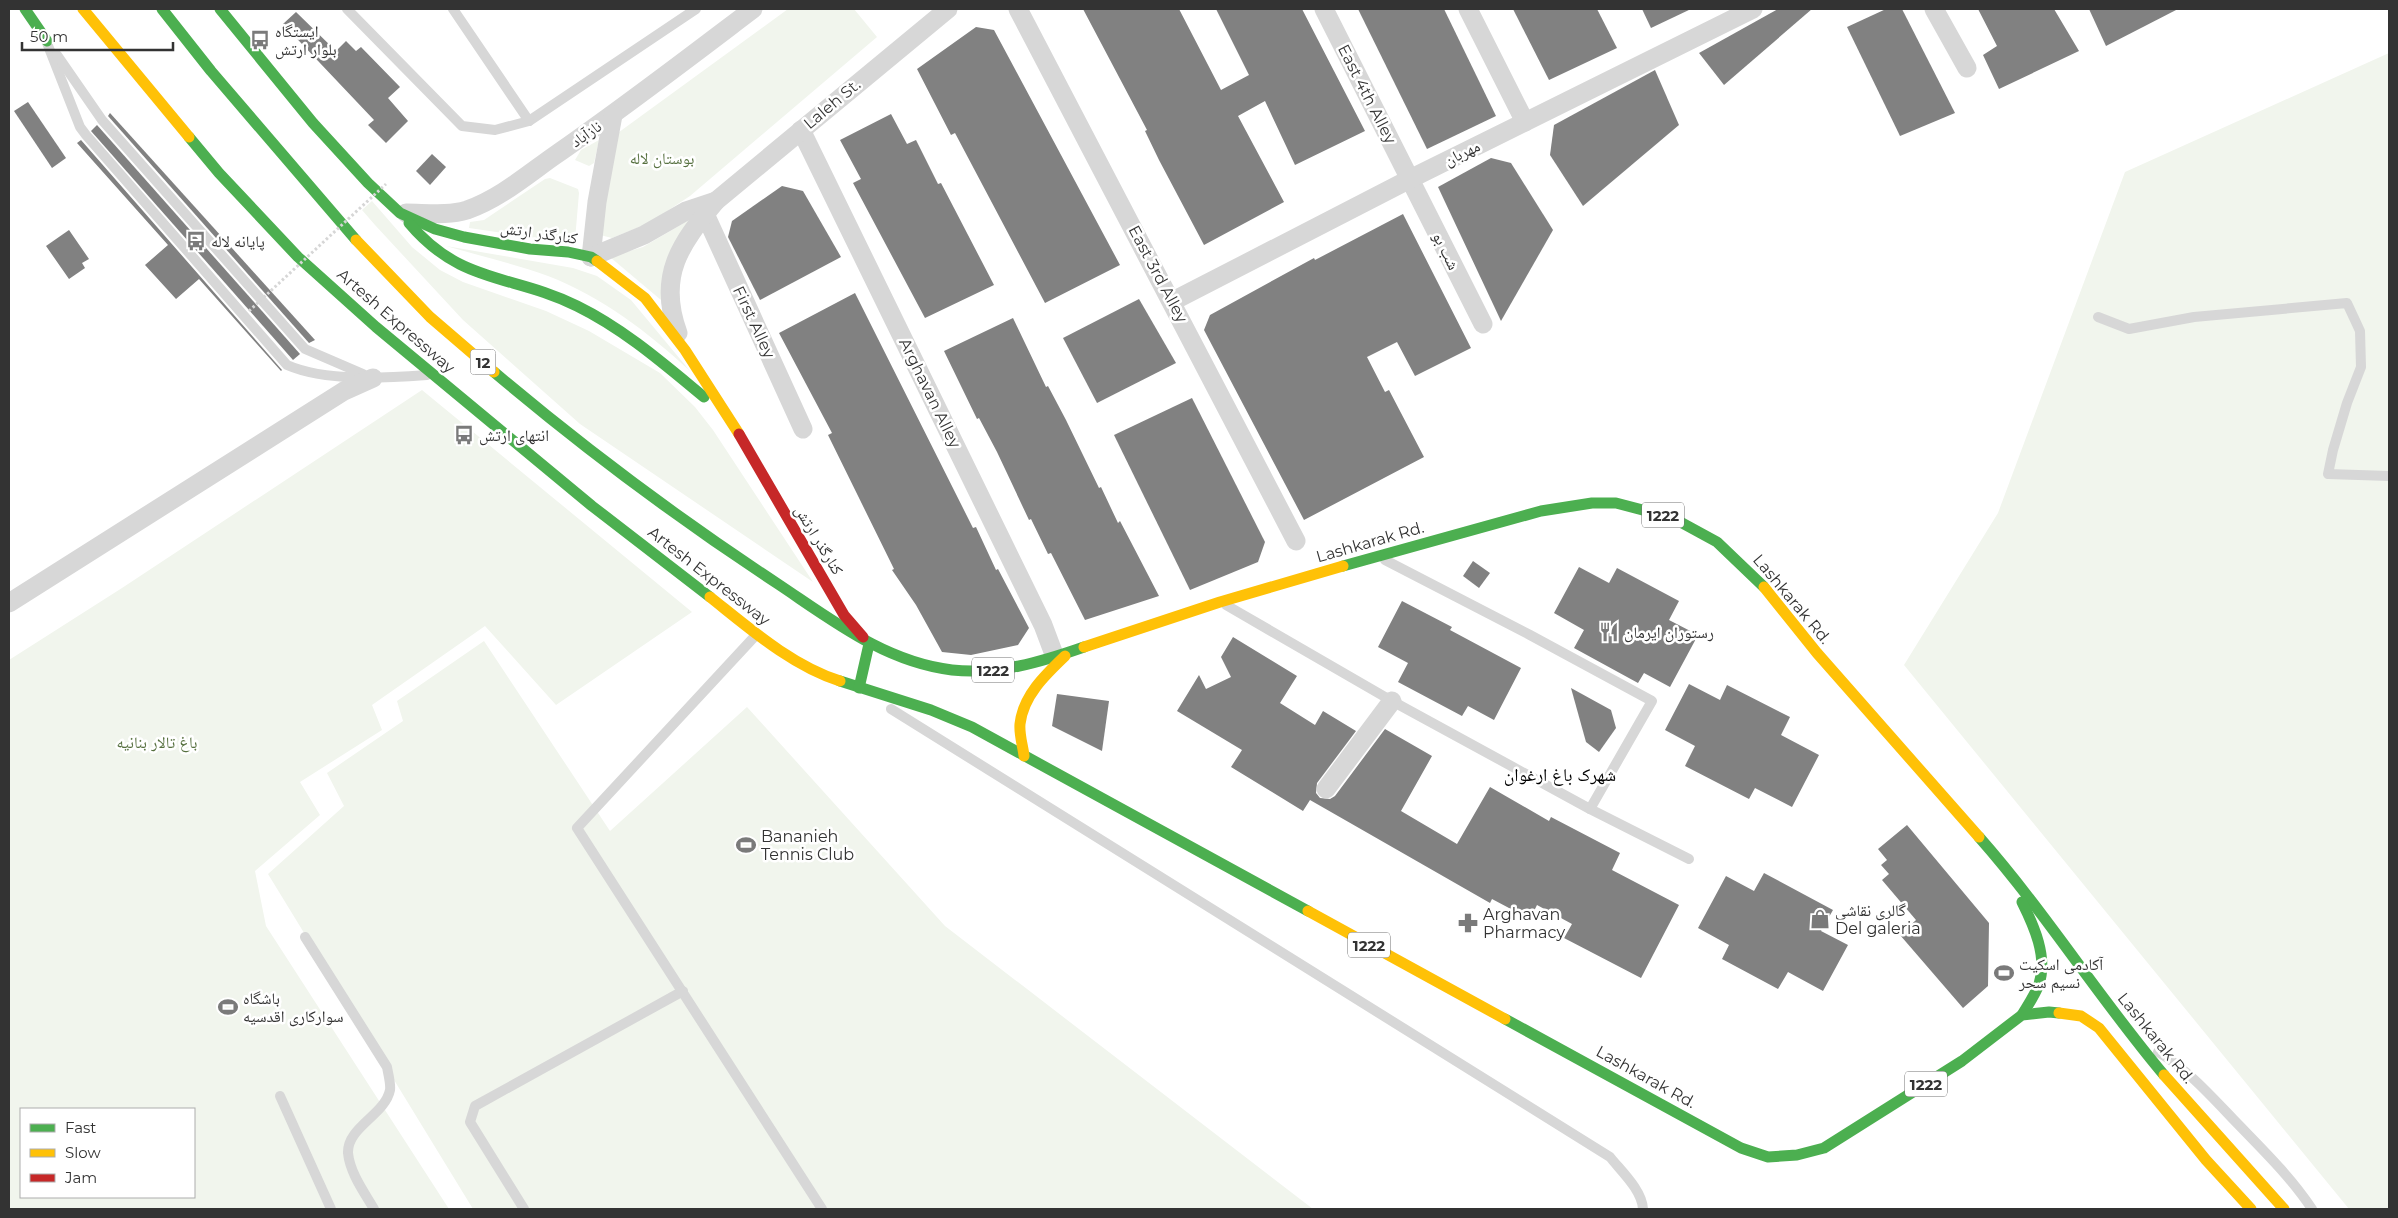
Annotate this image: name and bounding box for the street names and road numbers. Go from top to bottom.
street label: East 4th Alley [1334,41,1400,147]
street label: Laleh St. [800,75,864,133]
street label: نازآباد [567,117,605,151]
street label: مهربان [1441,136,1484,171]
street label: کنارگذر ارتش [499,218,579,249]
street label: East 3rd Alley [1124,222,1192,326]
street label: شب بو [1429,229,1463,273]
street label: Artesh Expressway [333,265,459,377]
street label: First Alley [729,283,779,361]
street label: Arghavan Alley [895,335,965,451]
road number: 12 [470,350,496,374]
street label: کنارگذر ارتش [790,502,847,579]
road number: 1222 [1642,502,1684,528]
street label: Lashkarak Rd. [1314,518,1426,566]
street label: Artesh Expressway [644,522,774,630]
street label: Lashkarak Rd. [1749,550,1835,648]
road number: 1222 [972,658,1014,682]
road number: 1222 [1348,932,1390,958]
street label: Lashkarak Rd. [2114,989,2198,1087]
street label: Lashkarak Rd. [1593,1042,1699,1112]
road number: 1222 [1905,1072,1947,1096]

